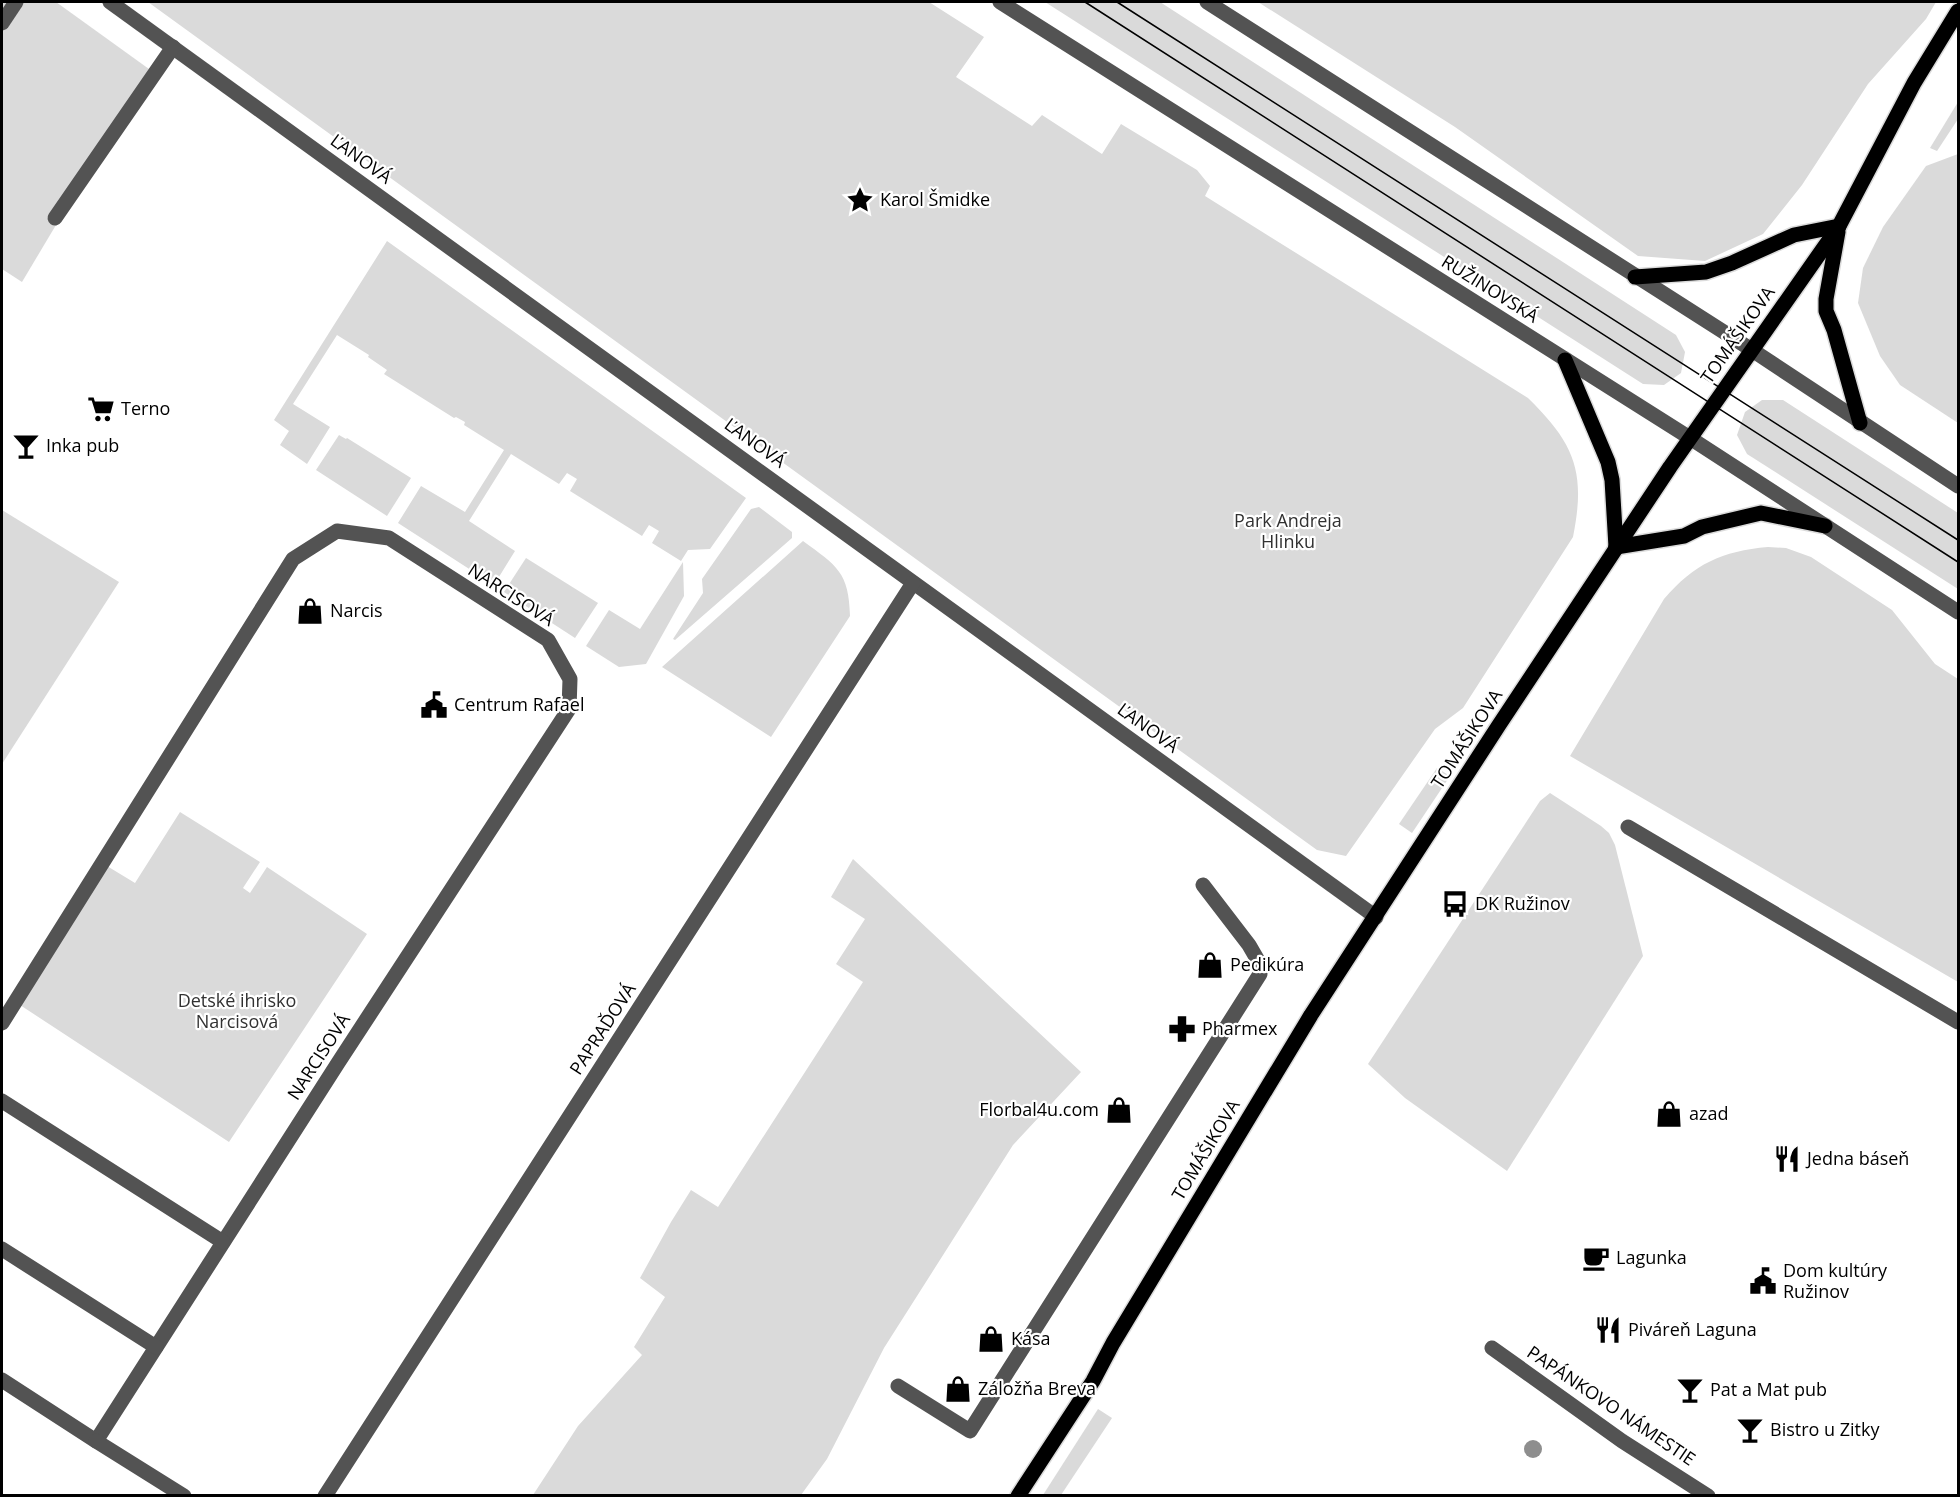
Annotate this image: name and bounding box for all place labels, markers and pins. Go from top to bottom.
place icon: Karol Šmidke [845,185,875,215]
place label: Karol Šmidke [880,187,990,211]
supermarket icon: Terno [86,394,116,424]
place label: Terno [121,396,170,420]
bar icon: Inka pub [11,431,41,461]
place label: Inka pub [46,433,119,457]
shop icon: Narcis [295,596,325,626]
place label: Narcis [330,598,383,622]
public building icon: Centrum Rafael [419,690,449,720]
place label: Centrum Rafael [454,692,584,716]
bus stop icon: DK Ružinov [1440,889,1470,919]
place label: DK Ružinov [1475,891,1570,915]
shop icon: Pedikúra [1195,950,1225,980]
place label: Pedikúra [1230,952,1304,976]
pharmacy icon: Pharmex [1167,1014,1197,1044]
place label: Pharmex [1202,1016,1278,1040]
shop icon: Florbal4u.com [1104,1095,1134,1125]
place label: Florbal4u.com [979,1097,1099,1121]
shop icon: azad [1654,1099,1684,1129]
place label: azad [1689,1101,1728,1125]
restaurant icon: Jedna báseň [1772,1144,1802,1174]
place label: Jedna báseň [1805,1146,1909,1170]
cafe icon: Lagunka [1581,1243,1611,1273]
place label: Lagunka [1616,1245,1687,1269]
place label: Dom kultúry Ružinov [1783,1258,1888,1303]
public building icon: Dom kultúry Ružinov [1748,1266,1778,1296]
restaurant icon: Piváreň Laguna [1593,1315,1623,1345]
place label: Piváreň Laguna [1628,1317,1757,1341]
shop icon: Kása [976,1324,1006,1354]
place label: Kása [1011,1326,1051,1350]
shop icon: Záložňa Breva [943,1374,973,1404]
bar icon: Pat a Mat pub [1675,1375,1705,1405]
place label: Záložňa Breva [978,1376,1096,1400]
place label: Pat a Mat pub [1710,1377,1827,1401]
bar icon: Bistro u Zitky [1735,1415,1765,1445]
place label: Bistro u Zitky [1770,1417,1880,1441]

